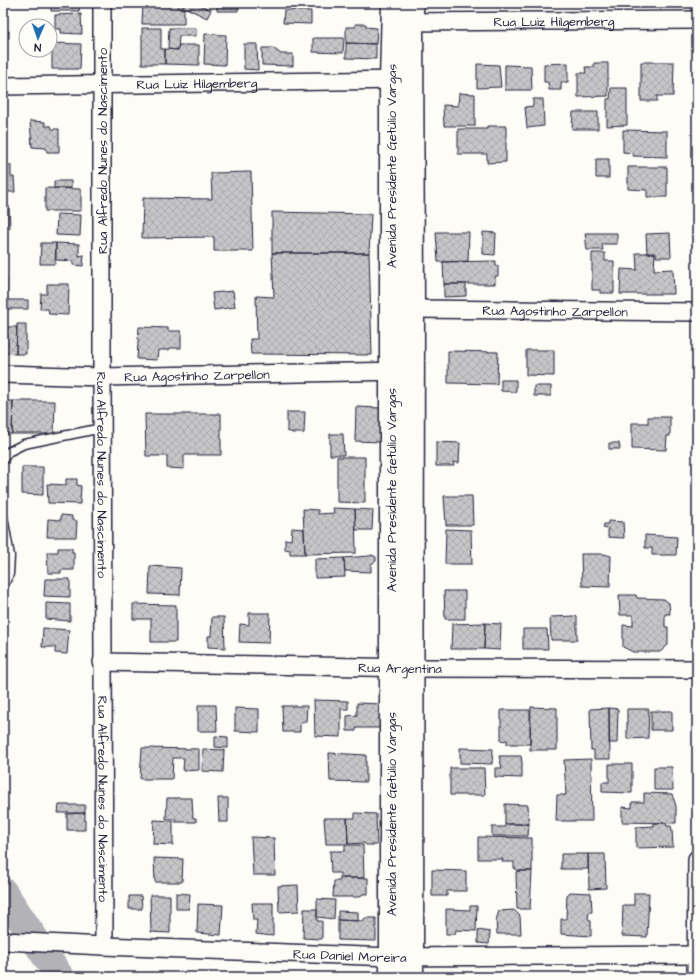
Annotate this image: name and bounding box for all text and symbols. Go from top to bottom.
street label: Rua Luiz Hilgemberg [493,13,615,32]
north arrow [18,18,58,58]
text: N [34,40,41,55]
street label: Rua Alfredo Nunes do Nascimento [94,47,112,254]
street label: Avenida Presidente Getúlio Vargas [383,63,402,268]
street label: Rua Luiz Hilgemberg [136,74,258,94]
street label: Rua Agostinho Zarpellon [482,302,628,321]
street label: Rua Agostinho Zarpellon [124,366,270,387]
street label: Rua Alfredo Nunes do Nascimento [92,372,111,579]
street label: Avenida Presidente Getúlio Vargas [383,388,402,592]
street label: Rua Argentina [358,659,442,679]
street label: Rua Alfredo Nunes do Nascimento [93,696,112,903]
street label: Avenida Presidente Getúlio Vargas [383,712,402,916]
street label: Rua Daniel Moreira [293,945,407,967]

